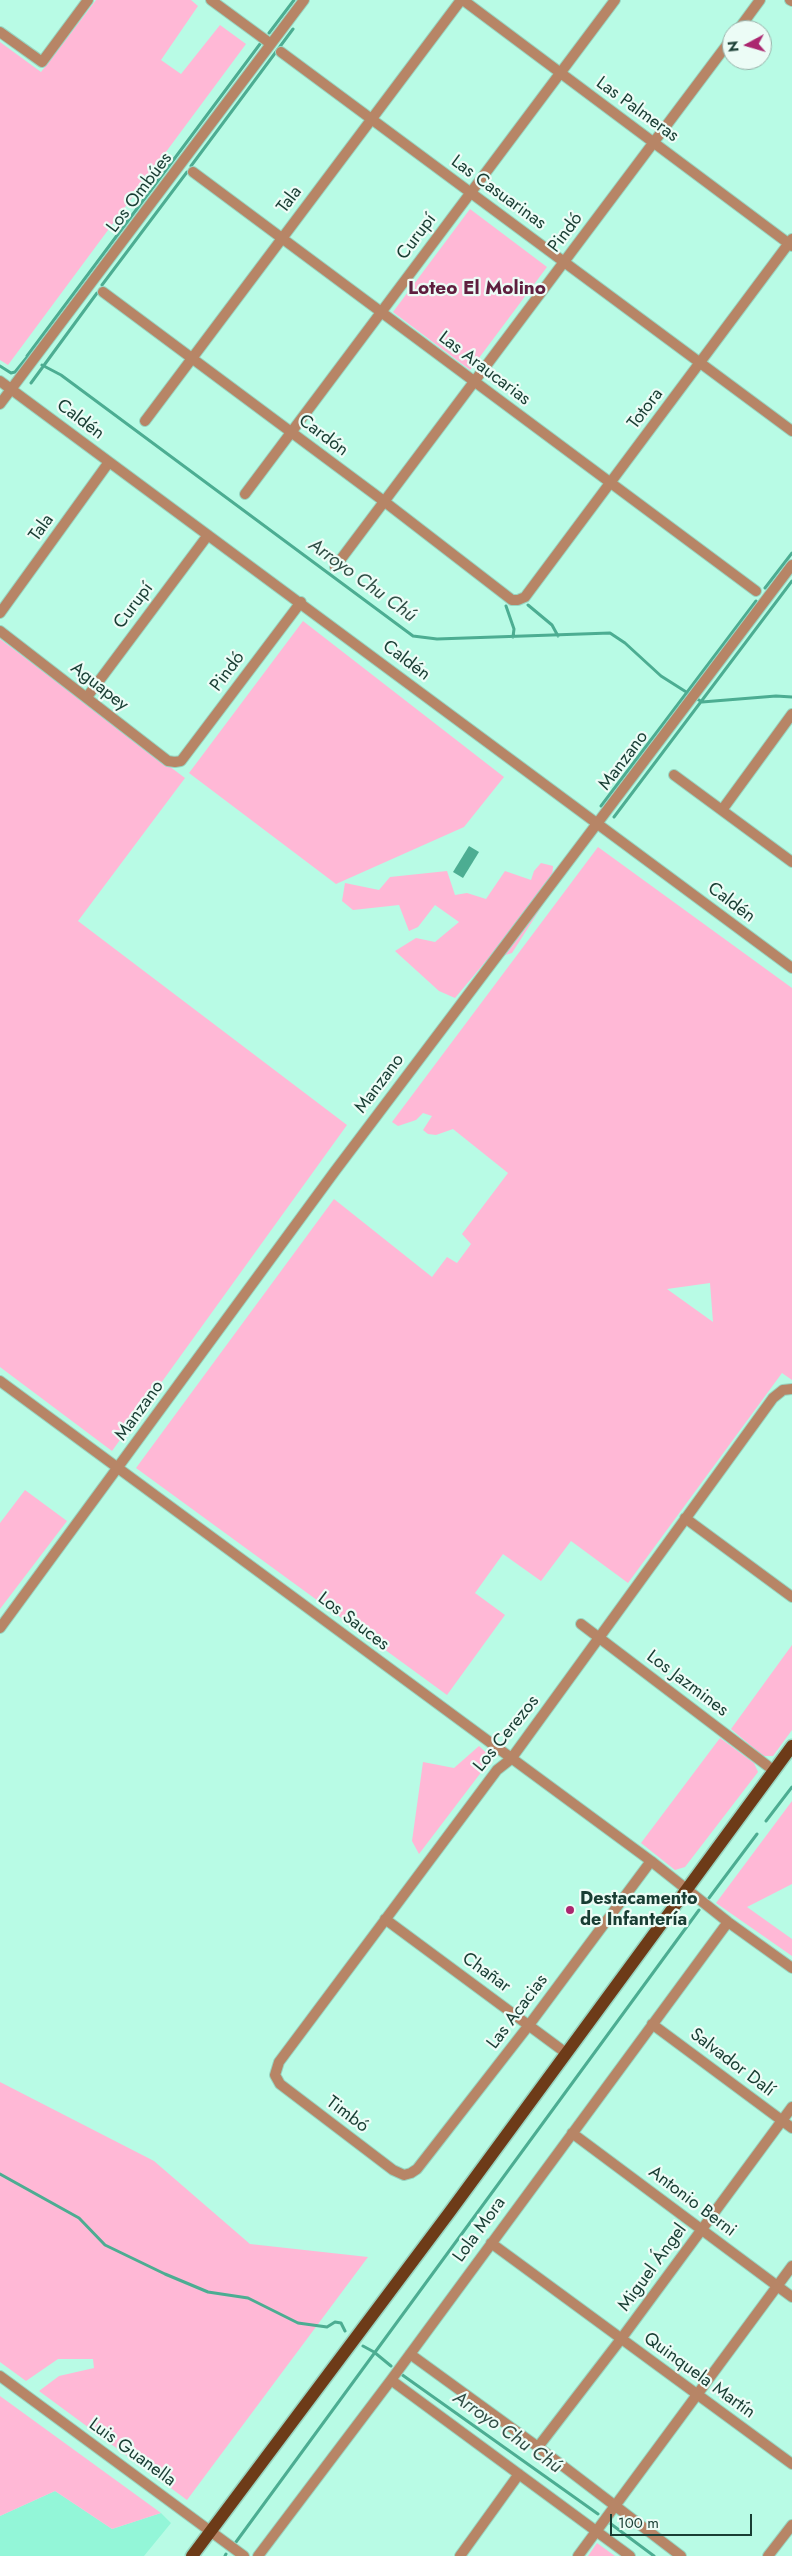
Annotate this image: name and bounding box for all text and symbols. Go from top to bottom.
north arrow [722,20,772,70]
text: N [723,40,744,53]
street label: Las Palmeras [591,73,683,147]
street label: Los Ombúes [103,149,177,237]
street label: Las Casuarinas [446,151,550,235]
street label: Tala [273,182,307,218]
street label: Pindó [544,209,588,257]
street label: Curupí [393,210,441,264]
district label: Loteo El Molino [408,278,546,300]
street label: Las Araucarias [434,327,534,411]
street label: Totora [624,384,668,434]
street label: Caldén [52,395,108,445]
street label: Cardón [294,410,352,462]
street label: Tala [25,510,59,546]
water label: Arroyo Chu Chú [304,534,420,628]
street label: Curupí [110,579,158,633]
street label: Caldén [378,636,434,686]
street label: Pindó [206,648,250,696]
street label: Aguapey [66,658,132,716]
street label: Manzano [595,727,653,795]
street label: Caldén [703,878,759,928]
street label: Manzano [351,1050,409,1118]
street label: Manzano [111,1377,169,1445]
street label: Los Sauces [313,1588,393,1656]
street label: Los Jazmines [642,1646,732,1722]
street label: Los Cerezos [470,1691,544,1777]
place label: Destacamento de Infantería [580,1889,698,1932]
marker: Destacamento de Infantería [564,1904,576,1916]
street label: Chañar [458,1948,514,1998]
street label: Las Acacias [483,1970,553,2054]
street label: Salvador Dalí [685,2024,779,2102]
street label: Timbó [322,2092,372,2138]
street label: Antonio Berni [644,2162,740,2242]
street label: Lola Mora [449,2193,511,2267]
street label: Miguel Ángel [614,2220,692,2316]
street label: Quinquela Martín [639,2328,759,2424]
water label: Arroyo Chu Chú [448,2387,566,2479]
street label: Luis Guanella [84,2414,180,2492]
scale bar [612,2504,754,2536]
text: 100 m [618,2512,659,2534]

